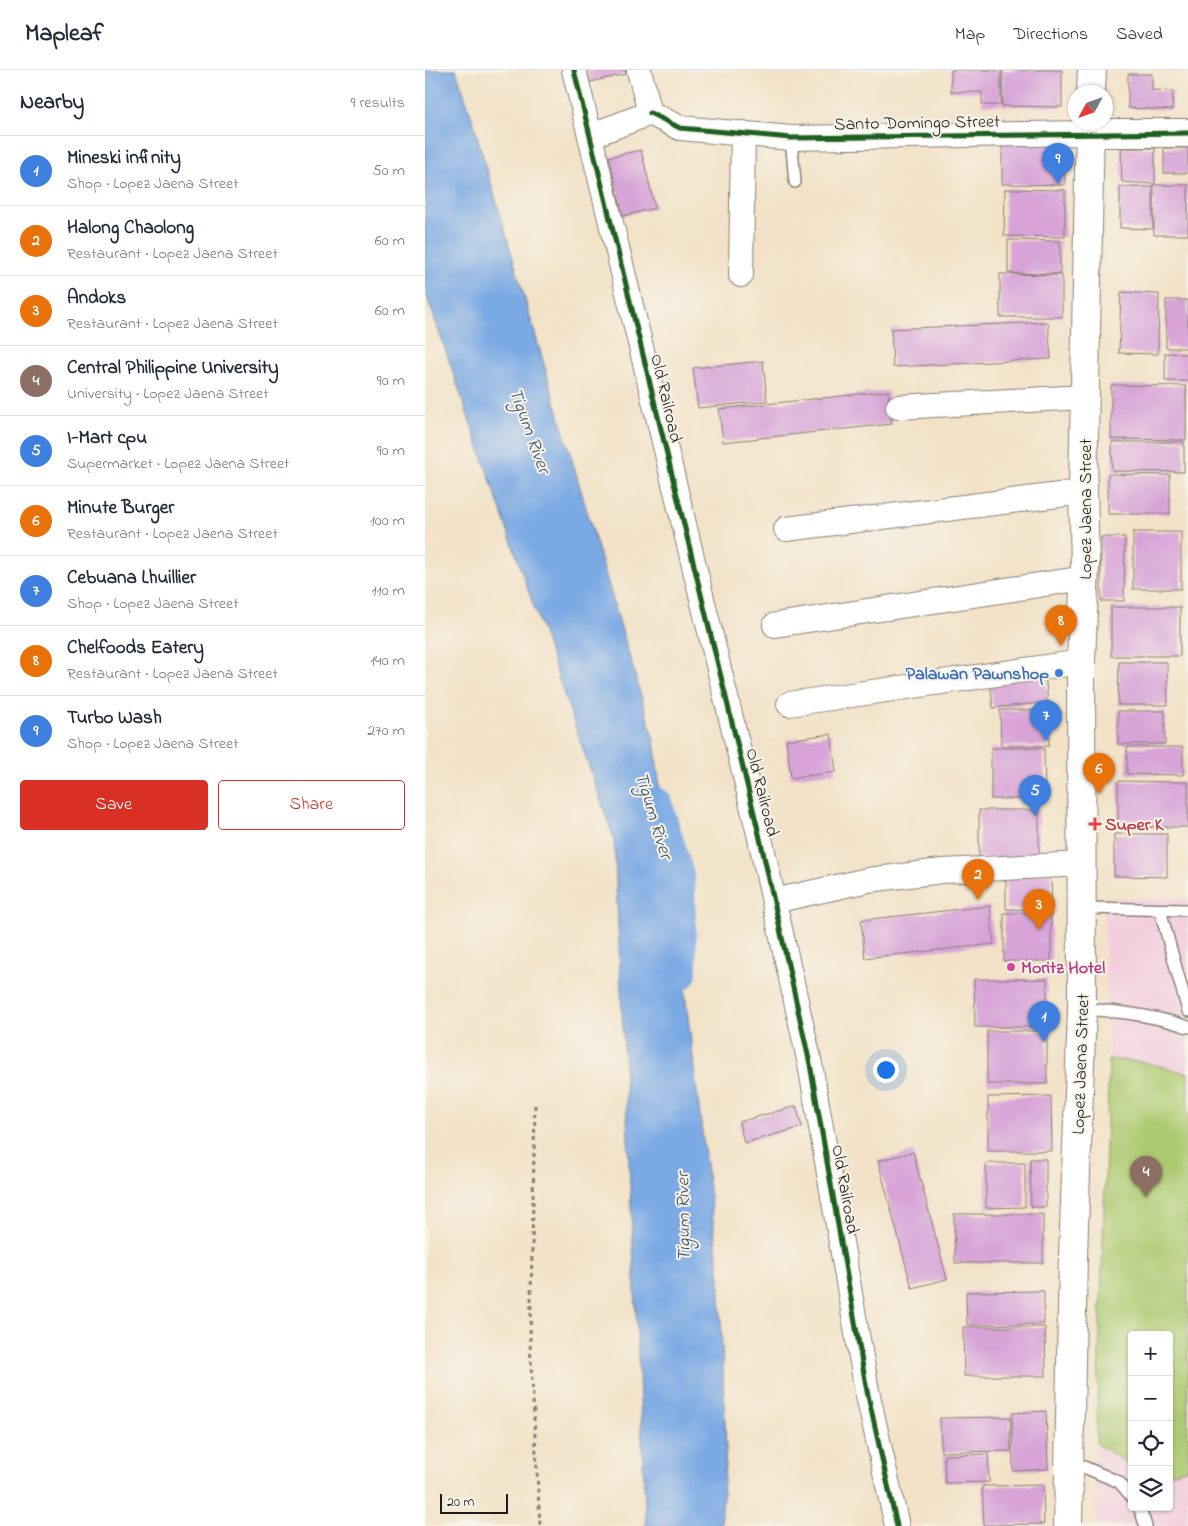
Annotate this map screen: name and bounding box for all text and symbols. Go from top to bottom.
text: Mapleaf [25,17,104,52]
text: Map [955,22,985,48]
text: Directions [1013,22,1088,48]
text: Saved [1116,22,1163,48]
north arrow [1068,85,1113,130]
text: Nearby [20,88,84,118]
text: 9 results [351,91,405,115]
street label: Santo Domingo Street [834,110,1000,139]
pin: 9 [1042,143,1074,184]
text: Mineski infinity [67,145,181,172]
text: 1 [33,159,39,183]
text: 50 m [373,159,405,183]
text: Shop · Lopez Jaena Street [67,172,239,196]
text: Halong Chaolong [67,215,194,242]
text: 2 [32,229,40,253]
text: 60 m [375,229,405,253]
text: Restaurant · Lopez Jaena Street [67,242,278,266]
text: Andoks [67,285,126,312]
text: 3 [33,299,39,323]
text: 60 m [375,299,405,323]
text: Restaurant · Lopez Jaena Street [67,312,278,336]
street label: Old Railroad [642,352,688,445]
text: Central Philippine University [67,355,279,382]
text: 4 [33,369,39,393]
text: 90 m [377,369,405,393]
text: University · Lopez Jaena Street [67,382,269,406]
water label: Tigum River [500,384,557,480]
text: I-Mart cpu [67,425,147,452]
text: 5 [31,439,41,463]
text: 90 m [377,439,405,463]
street label: Lopez Jaena Street [1074,439,1100,579]
text: Supermarket · Lopez Jaena Street [67,452,289,476]
text: Minute Burger [67,495,174,522]
text: 6 [32,509,40,533]
text: 100 m [370,509,405,533]
text: Restaurant · Lopez Jaena Street [67,522,278,546]
text: Cebuana Lhuillier [67,565,196,592]
text: 7 [33,579,39,603]
text: 110 m [371,579,405,603]
text: Shop · Lopez Jaena Street [67,592,239,616]
pin: 8 [1045,605,1077,646]
text: Chelfoods Eatery [67,635,204,662]
text: 8 [33,649,39,673]
text: 140 m [370,649,405,673]
text: Restaurant · Lopez Jaena Street [67,662,278,686]
place label: Palawan Pawnshop [906,662,1049,688]
marker: Palawan Pawnshop [1053,667,1065,679]
pin: 7 [1030,700,1062,741]
text: Turbo Wash [67,705,162,732]
text: 9 [34,719,38,743]
text: 270 m [367,719,405,743]
text: Shop · Lopez Jaena Street [67,732,239,756]
street label: Old Railroad [738,746,785,839]
pin: 6 [1083,753,1115,794]
water label: Tigum River [626,769,679,865]
pin: 5 [1019,775,1051,816]
button: Save [20,780,208,830]
button: Share [218,780,405,830]
place label: Super K [1105,813,1165,839]
marker: Super K [1089,818,1101,830]
pin: 2 [962,859,994,900]
pin: 3 [1023,889,1055,930]
place label: Moritz Hotel [1021,956,1105,982]
marker: Moritz Hotel [1005,961,1017,973]
street label: Lopez Jaena Street [1067,993,1097,1135]
pin: 1 [1028,1001,1060,1042]
your location [873,1057,899,1083]
street label: Old Railroad [823,1143,865,1236]
pin: 4 [1130,1156,1162,1197]
water label: Tigum River [670,1170,700,1262]
map controls [1128,1331,1173,1511]
button: + [1128,1331,1173,1376]
button: − [1128,1376,1173,1421]
button: locate [1128,1421,1173,1466]
button: layers [1128,1466,1173,1511]
scale bar [440,1491,507,1514]
text: 20 m [447,1492,474,1513]

